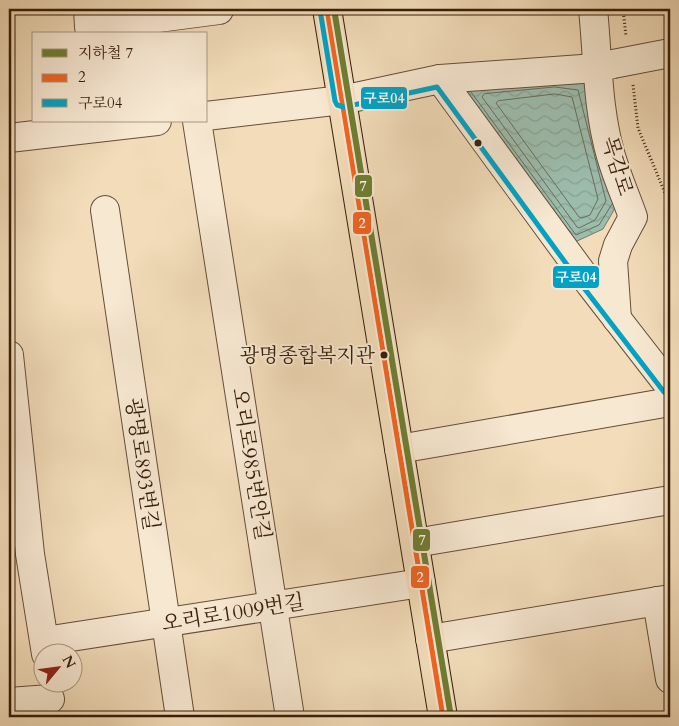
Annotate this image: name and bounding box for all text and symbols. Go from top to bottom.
legend [32,32,208,122]
text: 지하철 7 [78,43,133,63]
text: 2 [78,67,86,87]
line badge: 구로04 [360,86,408,110]
text: 구로04 [363,89,405,108]
text: 구로04 [78,93,123,113]
street label: 목감로 [594,133,640,199]
unlabelled marker [473,138,483,148]
line badge: 7 [354,174,373,198]
text: 7 [359,177,367,196]
line badge: 2 [352,211,372,235]
text: 2 [358,214,366,233]
line badge: 구로04 [552,265,600,289]
text: 구로04 [555,268,597,287]
place label: 광명종합복지관 [240,342,376,369]
marker: 광명종합복지관 [379,350,389,360]
street label: 오리로985번안길 [225,386,277,542]
street label: 광명로893번길 [118,396,166,532]
line badge: 7 [412,528,431,552]
text: 7 [418,531,426,550]
line badge: 2 [410,565,430,589]
text: 2 [416,568,424,587]
street label: 오리로1009번길 [159,587,307,639]
north arrow [32,644,82,694]
text: N [58,652,80,672]

